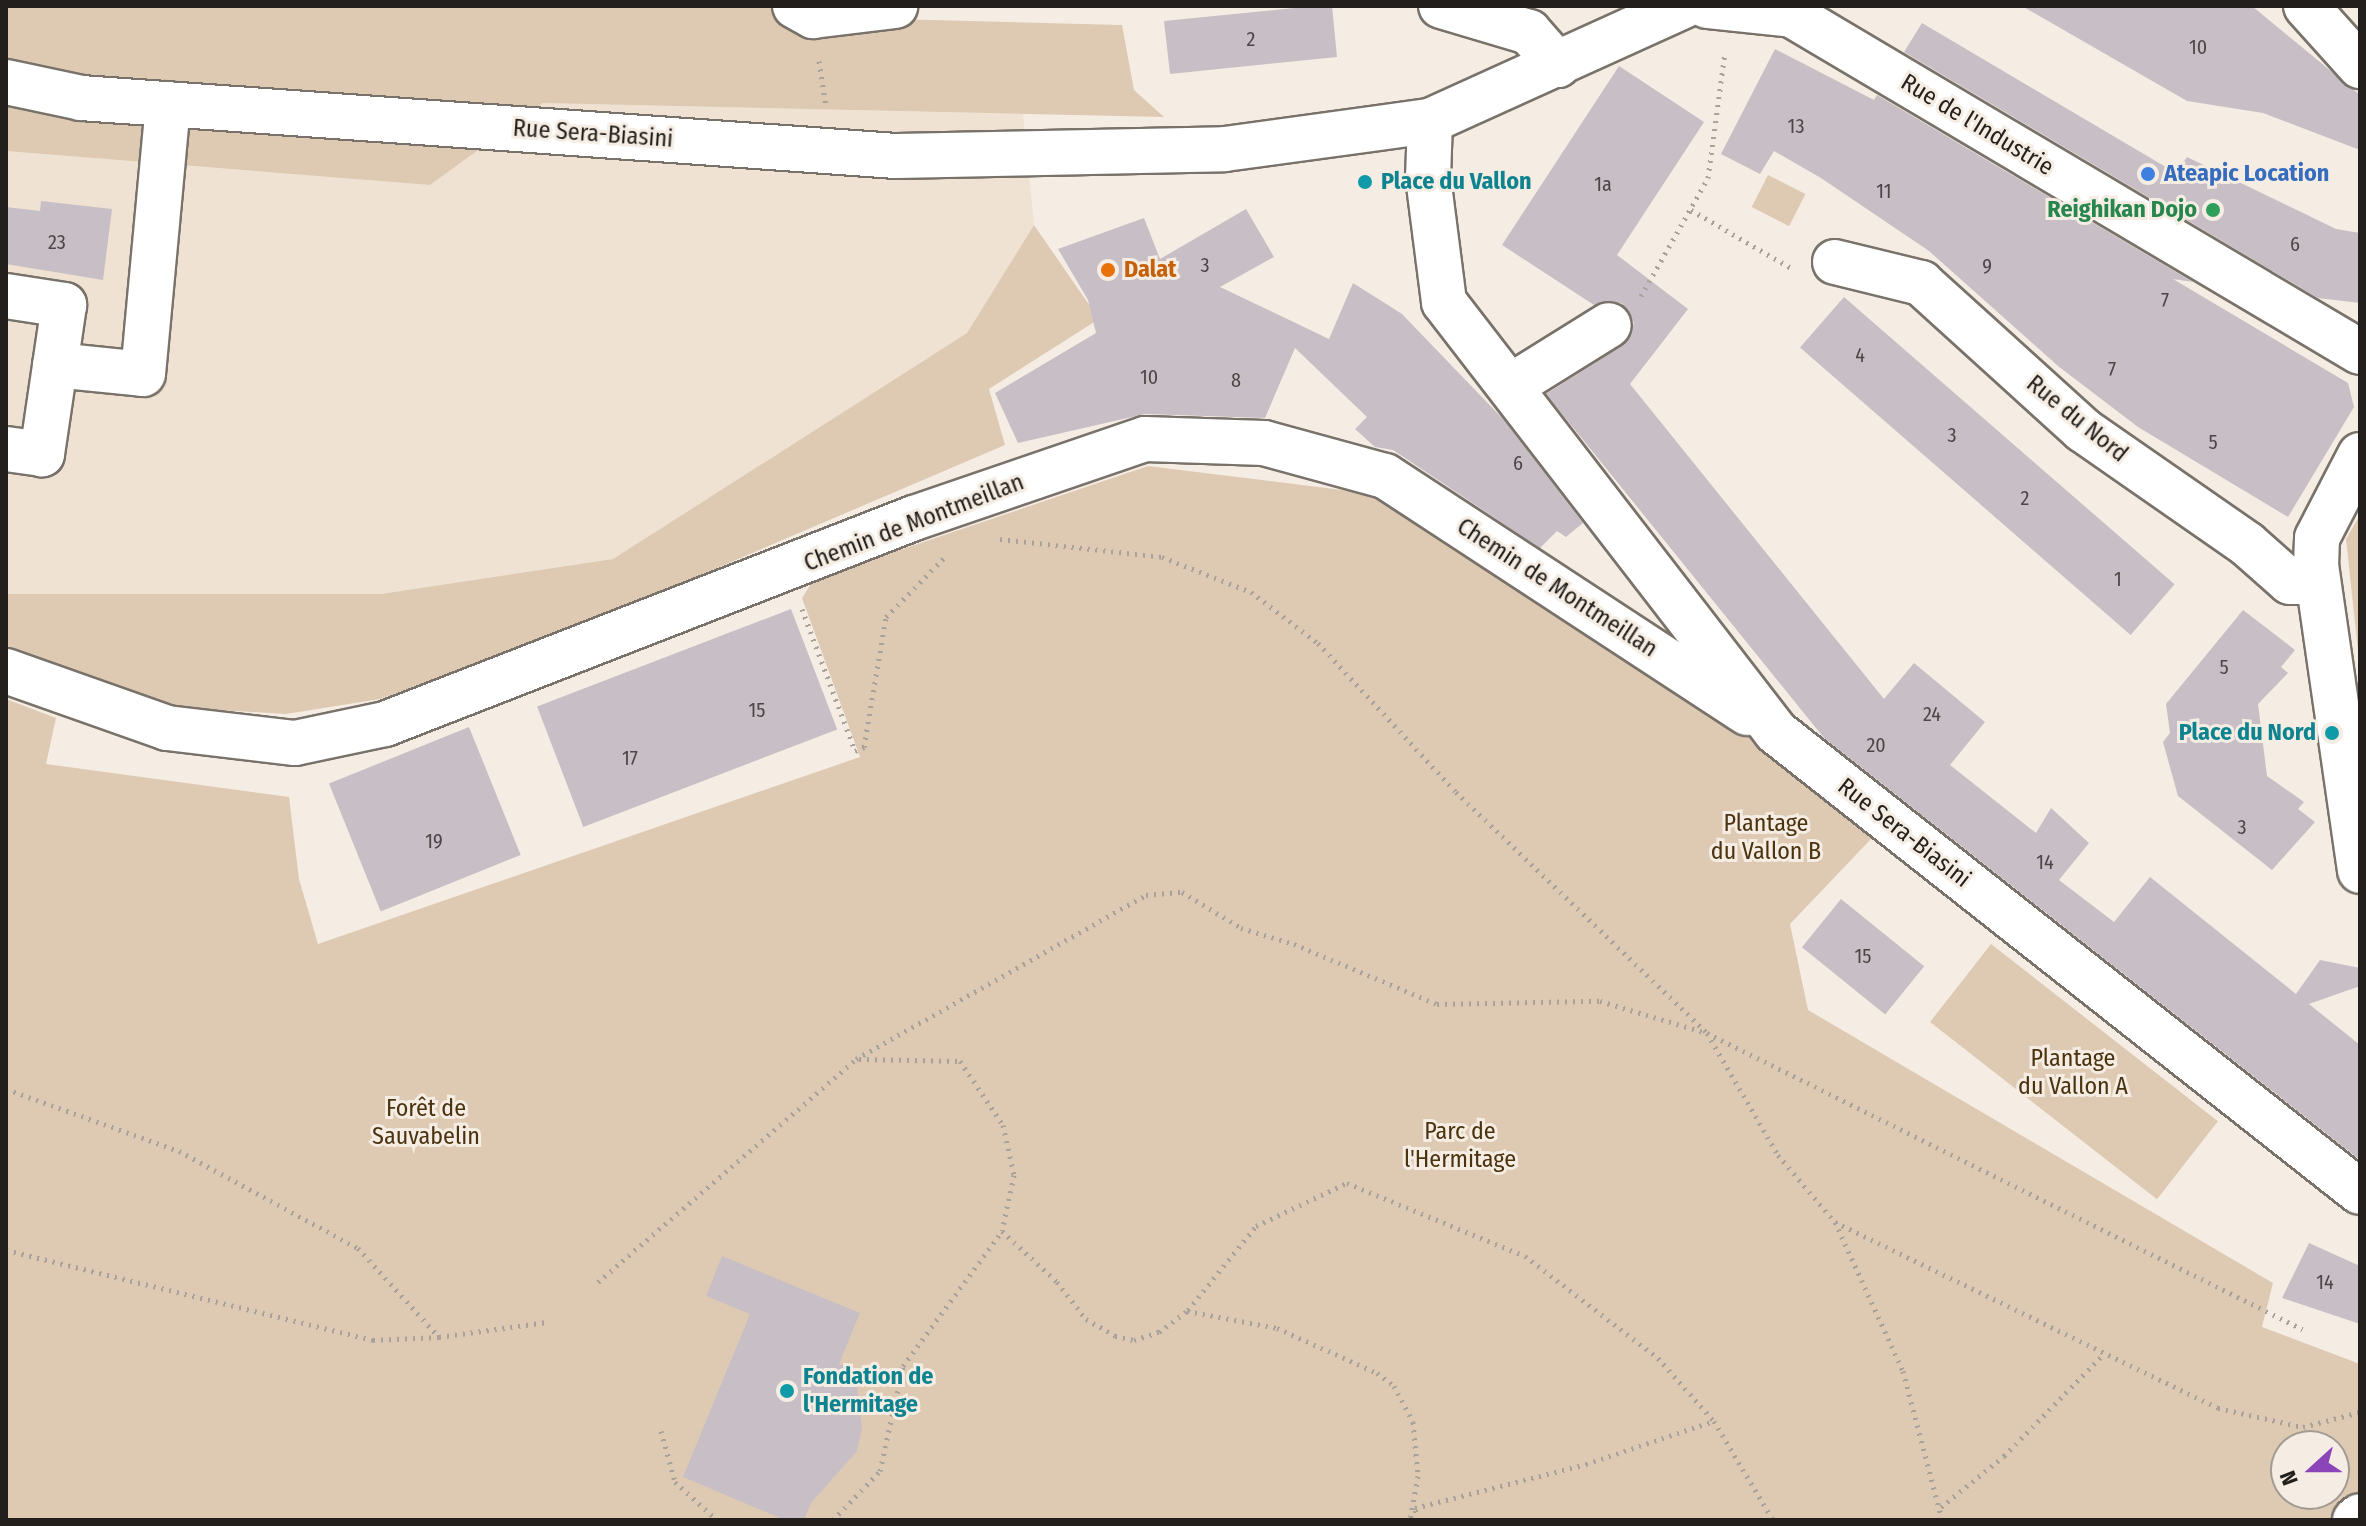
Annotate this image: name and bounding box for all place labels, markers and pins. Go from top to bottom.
place label: Ateapic Location [2164,160,2329,188]
marker: Ateapic Location [2139,165,2157,183]
place label: Place du Vallon [1381,168,1532,196]
marker: Place du Vallon [1356,173,1374,191]
place label: Reighikan Dojo [2047,196,2197,224]
marker: Reighikan Dojo [2204,201,2222,219]
place label: Dalat [1124,256,1177,284]
marker: Dalat [1099,261,1117,279]
place label: Place du Nord [2179,719,2316,747]
marker: Place du Nord [2323,724,2341,742]
place label: Fondation de l'Hermitage [803,1363,933,1419]
marker: Fondation de l'Hermitage [778,1382,796,1400]

